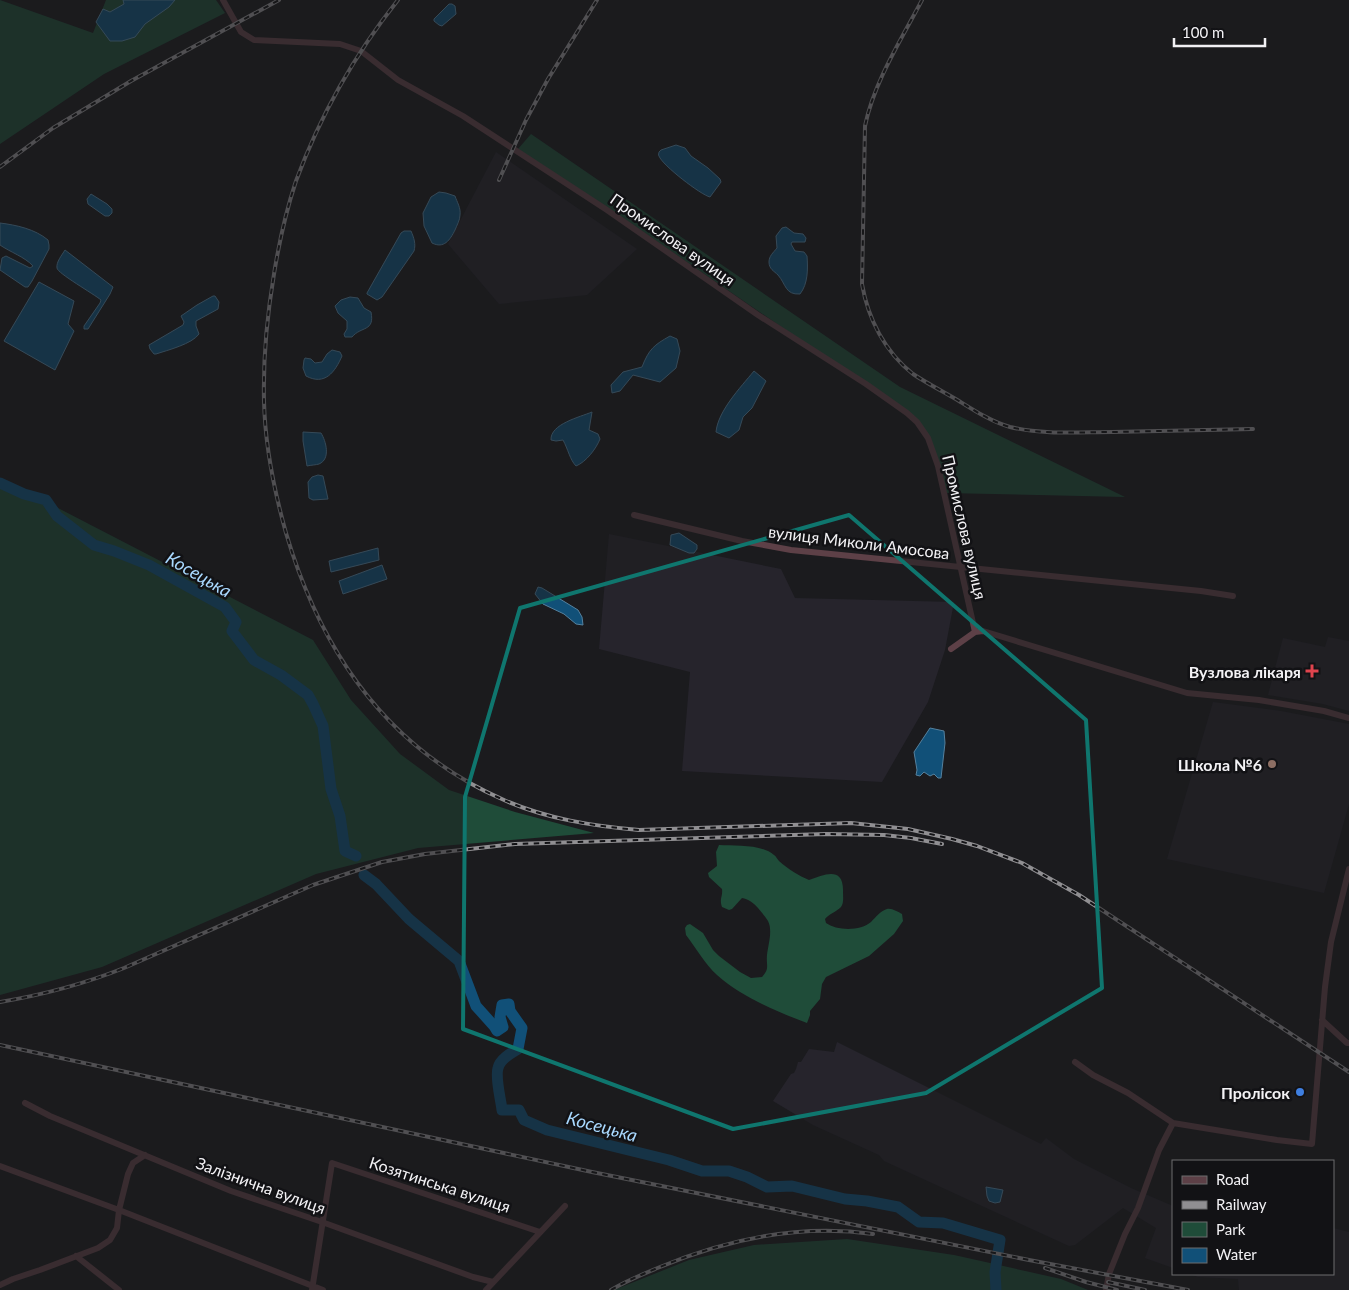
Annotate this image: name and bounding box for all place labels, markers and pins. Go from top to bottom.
place label: Вузлова лікаря [1189,662,1301,681]
marker: Вузлова лікаря [1305,664,1319,678]
place label: Школа №6 [1178,755,1262,774]
marker: Школа №6 [1266,758,1278,770]
place label: Пролісок [1221,1083,1290,1102]
marker: Пролісок [1294,1086,1306,1098]

